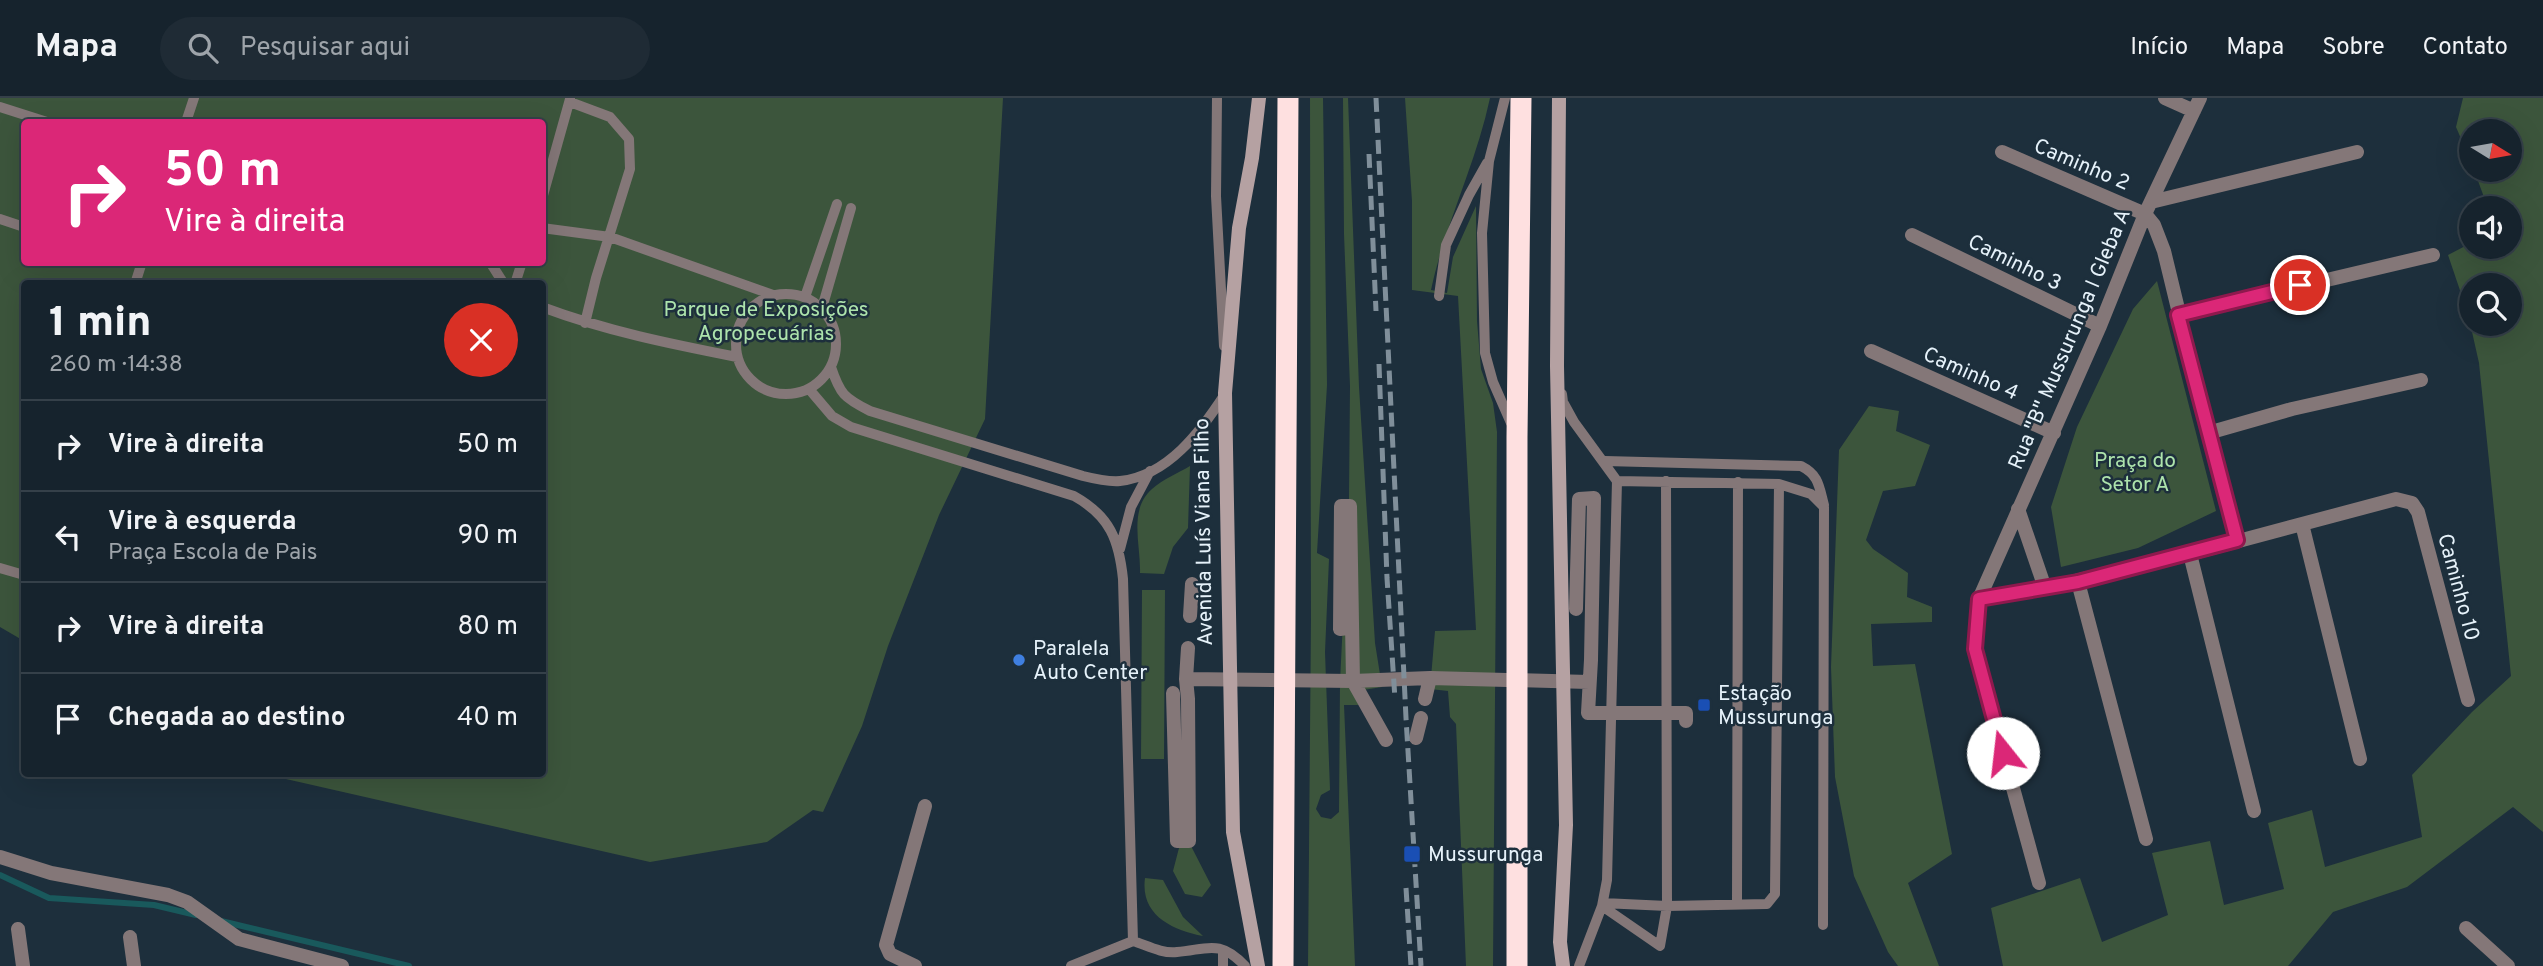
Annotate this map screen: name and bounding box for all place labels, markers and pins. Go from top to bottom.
pin [2270,255,2330,315]
place label: Paralela Auto Center [1033,636,1147,687]
marker: Paralela Auto Center [1011,652,1027,668]
place label: Estação Mussurunga [1718,681,1833,732]
marker: Estação Mussurunga [1696,697,1712,713]
place label: Mussurunga [1428,842,1543,869]
marker: Mussurunga [1402,844,1422,864]

